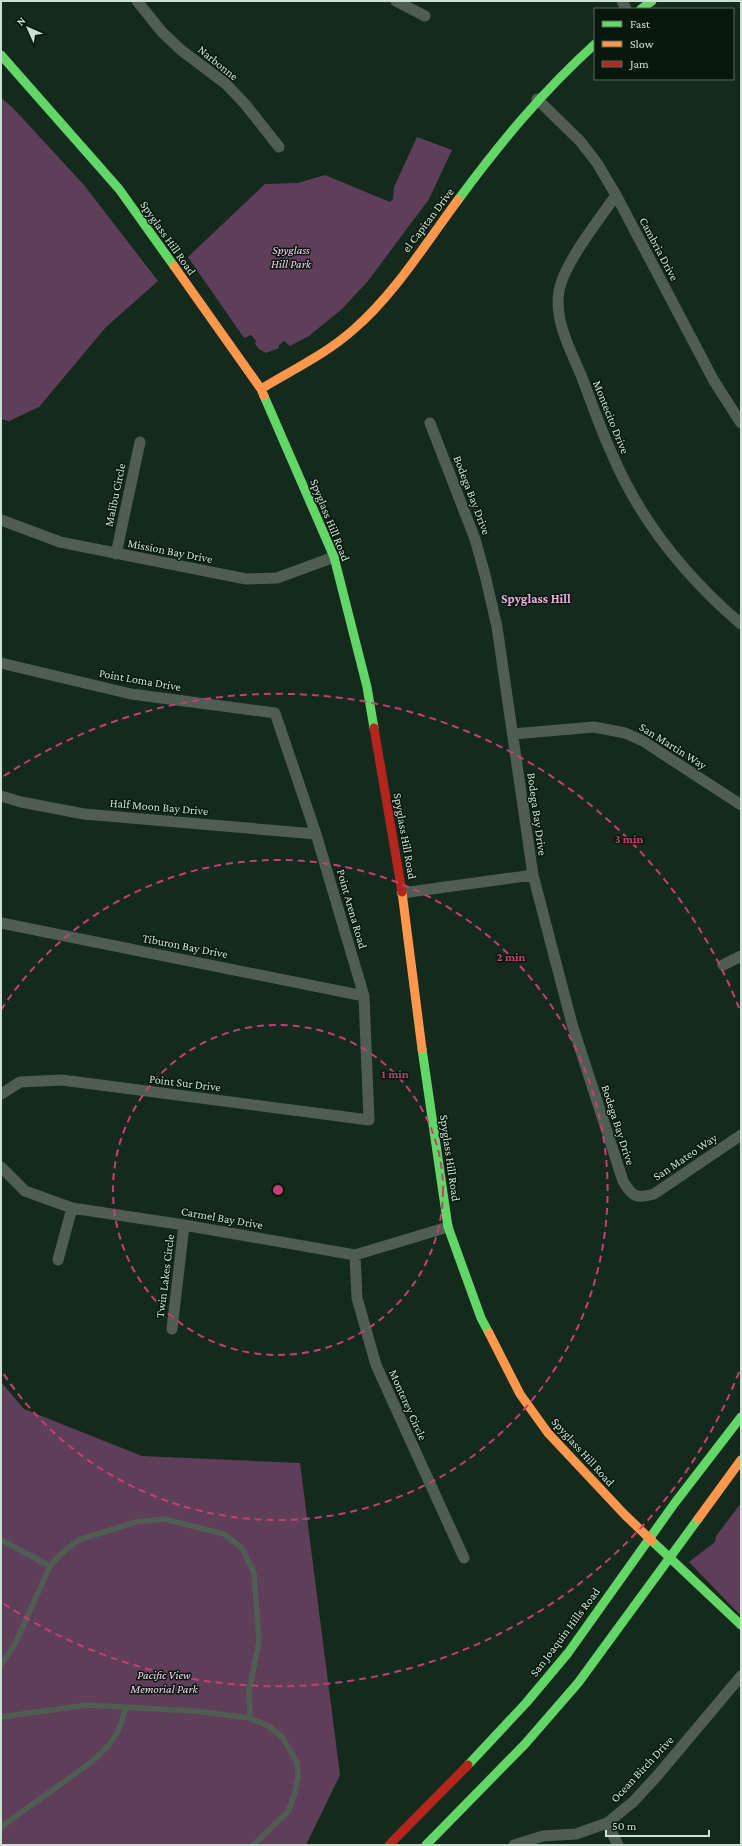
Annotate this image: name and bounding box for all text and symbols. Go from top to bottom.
north arrow [8,8,48,48]
legend [594,8,734,80]
text: N [14,14,28,28]
text: Fast [630,17,651,31]
text: Slow [630,37,654,51]
street label: Narbonne [195,43,241,83]
text: Jam [629,57,649,71]
street label: el Capitan Drive [399,185,457,255]
street label: Spyglass Hill Road [137,198,199,278]
street label: Cambria Drive [636,215,682,283]
park label: Spyglass Hill Park [271,243,312,271]
street label: Montecito Drive [590,378,632,456]
street label: Bodega Bay Drive [450,453,494,537]
street label: Malibu Circle [101,462,129,528]
street label: Spyglass Hill Road [307,477,353,564]
street label: Mission Bay Drive [126,536,214,566]
district label: Spyglass Hill [501,591,571,606]
street label: Point Loma Drive [98,666,182,694]
street label: San Martin Way [637,720,710,773]
street label: Bodega Bay Drive [524,772,550,856]
street label: Spyglass Hill Road [391,792,420,881]
street label: Half Moon Bay Drive [109,796,209,818]
text: 3 min [615,832,643,846]
street label: Point Arena Road [334,868,370,951]
street label: Tiburon Bay Drive [141,931,229,961]
text: 2 min [497,950,526,964]
text: 1 min [381,1067,409,1081]
street label: Point Sur Drive [148,1072,222,1094]
street label: Bodega Bay Drive [598,1083,638,1167]
street label: Spyglass Hill Road [437,1114,463,1203]
street label: San Mateo Way [650,1130,720,1184]
centre of rings [271,1183,285,1197]
street label: Carmel Bay Drive [180,1204,264,1232]
street label: Twin Lakes Circle [153,1233,177,1319]
street label: Monterey Circle [386,1367,430,1443]
street label: Spyglass Hill Road [549,1415,618,1490]
street label: San Joaquin Hills Road [527,1584,603,1679]
park label: Pacific View Memorial Park [129,1668,198,1696]
street label: Ocean Birch Drive [608,1733,676,1805]
scale bar [606,1812,709,1838]
text: 50 m [612,1819,637,1833]

